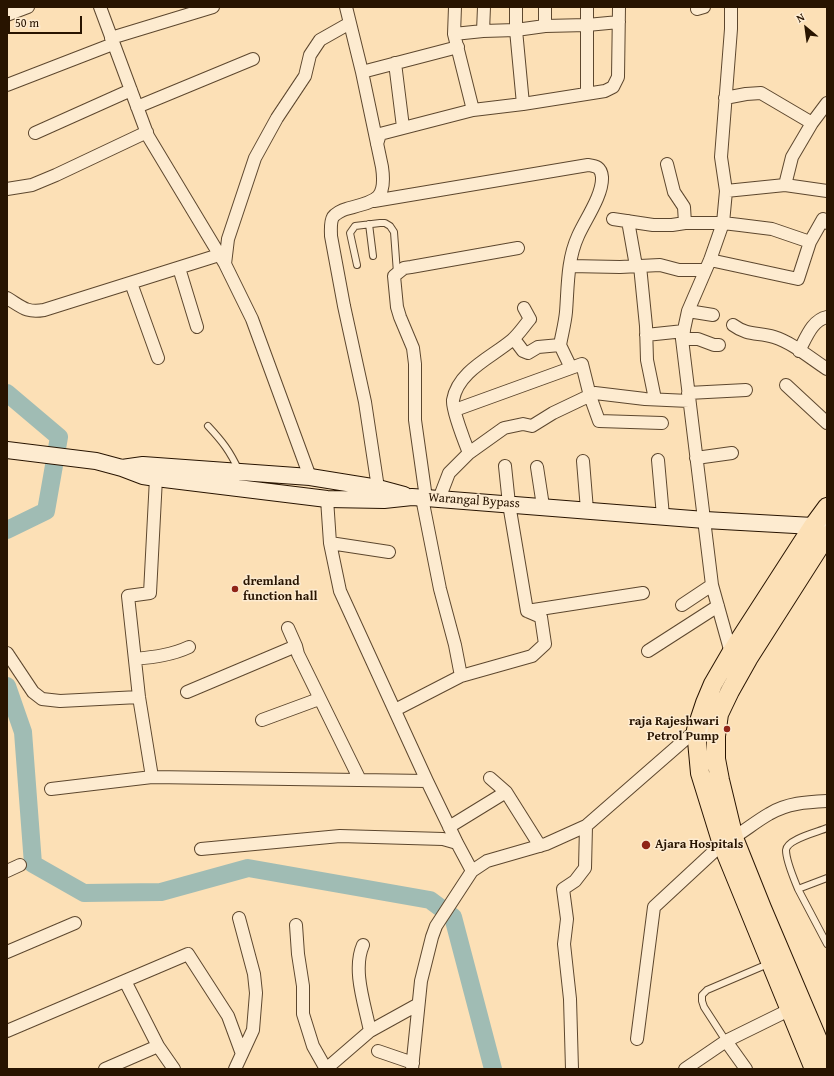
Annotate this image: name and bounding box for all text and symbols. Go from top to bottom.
scale bar [10,8,84,34]
north arrow [786,8,826,48]
text: N [793,9,807,26]
text: 50 m [15,14,39,31]
street label: Warangal Bypass [428,490,520,512]
place label: dremland function hall [243,574,317,605]
marker: dremland function hall [230,584,240,594]
place label: raja Rajeshwari Petrol Pump [629,714,719,745]
marker: raja Rajeshwari Petrol Pump [722,724,732,734]
place label: Ajara Hospitals [655,837,743,853]
marker: Ajara Hospitals [640,839,652,851]

